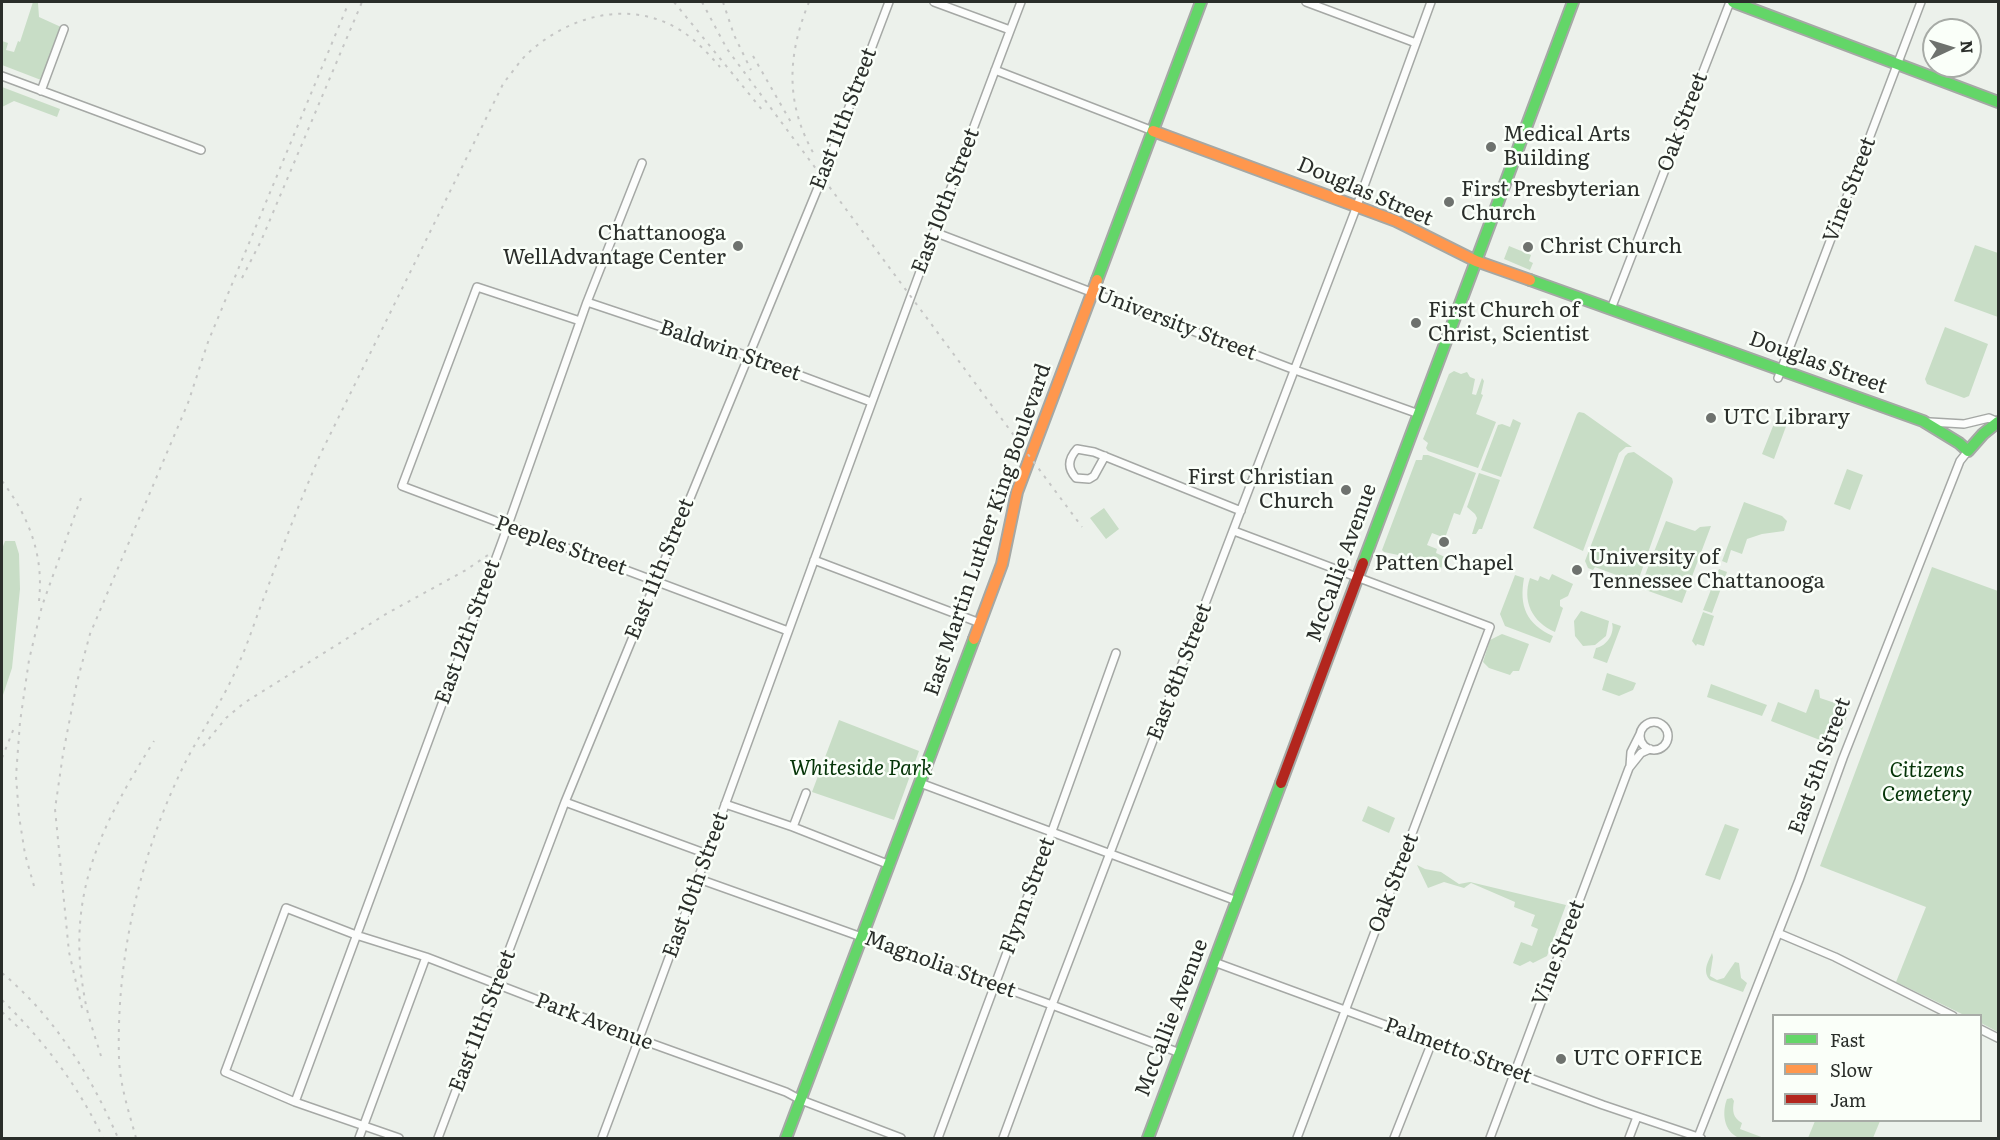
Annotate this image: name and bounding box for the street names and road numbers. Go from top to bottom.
street label: East 11th Street [805,44,883,194]
street label: Oak Street [1653,69,1713,175]
street label: East 10th Street [907,125,985,277]
street label: Vine Street [1818,134,1882,246]
street label: Douglas Street [1293,152,1437,232]
street label: University Street [1092,282,1260,366]
street label: Baldwin Street [656,315,804,387]
street label: Douglas Street [1746,326,1890,400]
street label: East Martin Luther King Boulevard [919,361,1057,699]
street label: McCallie Avenue [1302,480,1382,646]
street label: East 11th Street [620,495,700,643]
street label: Peeples Street [492,511,630,581]
street label: East 12th Street [430,556,506,708]
street label: East 8th Street [1142,600,1218,744]
street label: East 5th Street [1784,694,1856,838]
street label: East 10th Street [658,808,734,962]
street label: Oak Street [1364,830,1424,936]
street label: Flynn Street [995,834,1061,958]
street label: Vine Street [1527,897,1591,1009]
street label: Magnolia Street [861,926,1019,1004]
street label: McCallie Avenue [1130,936,1214,1100]
street label: East 11th Street [444,946,522,1096]
street label: Park Avenue [532,988,656,1056]
street label: Palmetto Street [1381,1013,1535,1089]

